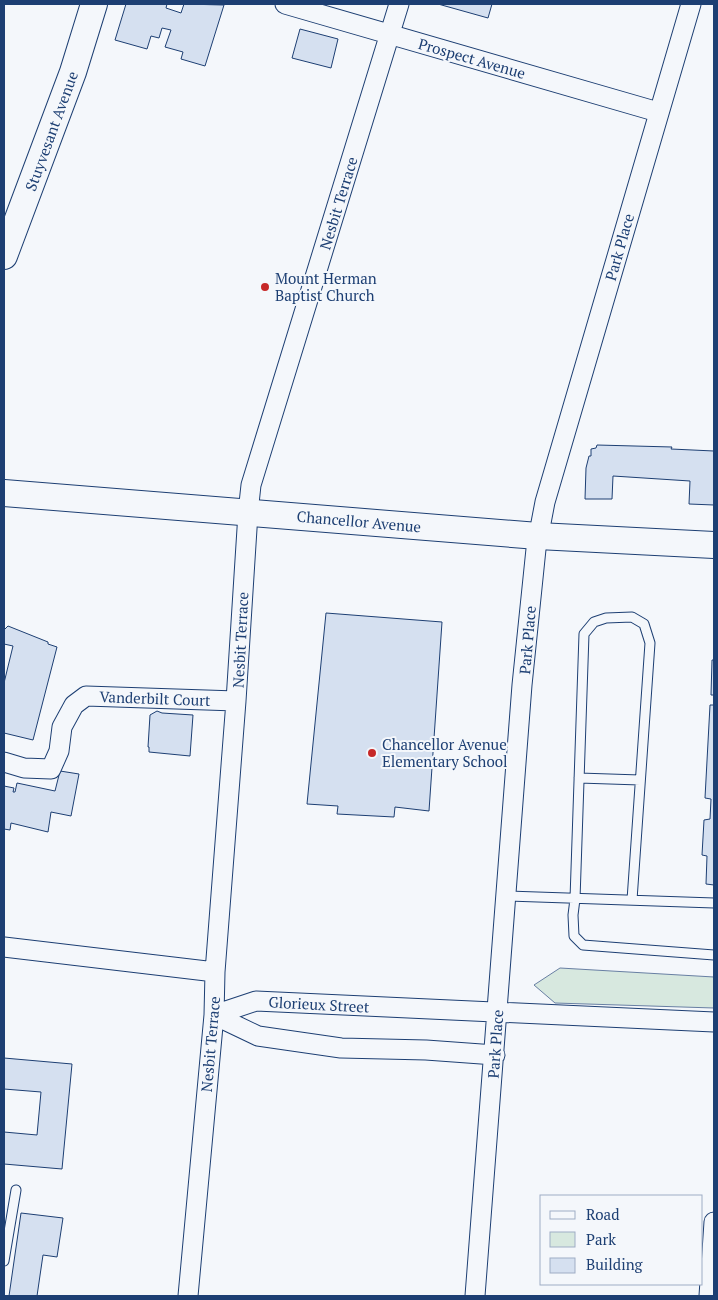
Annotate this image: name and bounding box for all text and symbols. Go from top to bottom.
street label: Prospect Avenue [416,33,528,83]
street label: Stuyvesant Avenue [20,68,82,194]
street label: Nesbit Terrace [314,154,362,252]
street label: Park Place [600,211,638,283]
place label: Mount Herman Baptist Church [275,268,377,305]
marker: Mount Herman Baptist Church [259,281,271,293]
street label: Chancellor Avenue [296,506,422,536]
street label: Nesbit Terrace [227,591,253,689]
street label: Park Place [514,605,540,675]
street label: Vanderbilt Court [99,686,211,710]
place label: Chancellor Avenue Elementary School [382,734,508,771]
marker: Chancellor Avenue Elementary School [366,747,378,759]
street label: Glorieux Street [268,991,370,1017]
street label: Nesbit Terrace [196,995,224,1093]
street label: Park Place [483,1009,507,1079]
legend [540,1195,703,1285]
text: Road [586,1204,619,1224]
text: Park [586,1229,616,1249]
text: Building [586,1254,644,1274]

